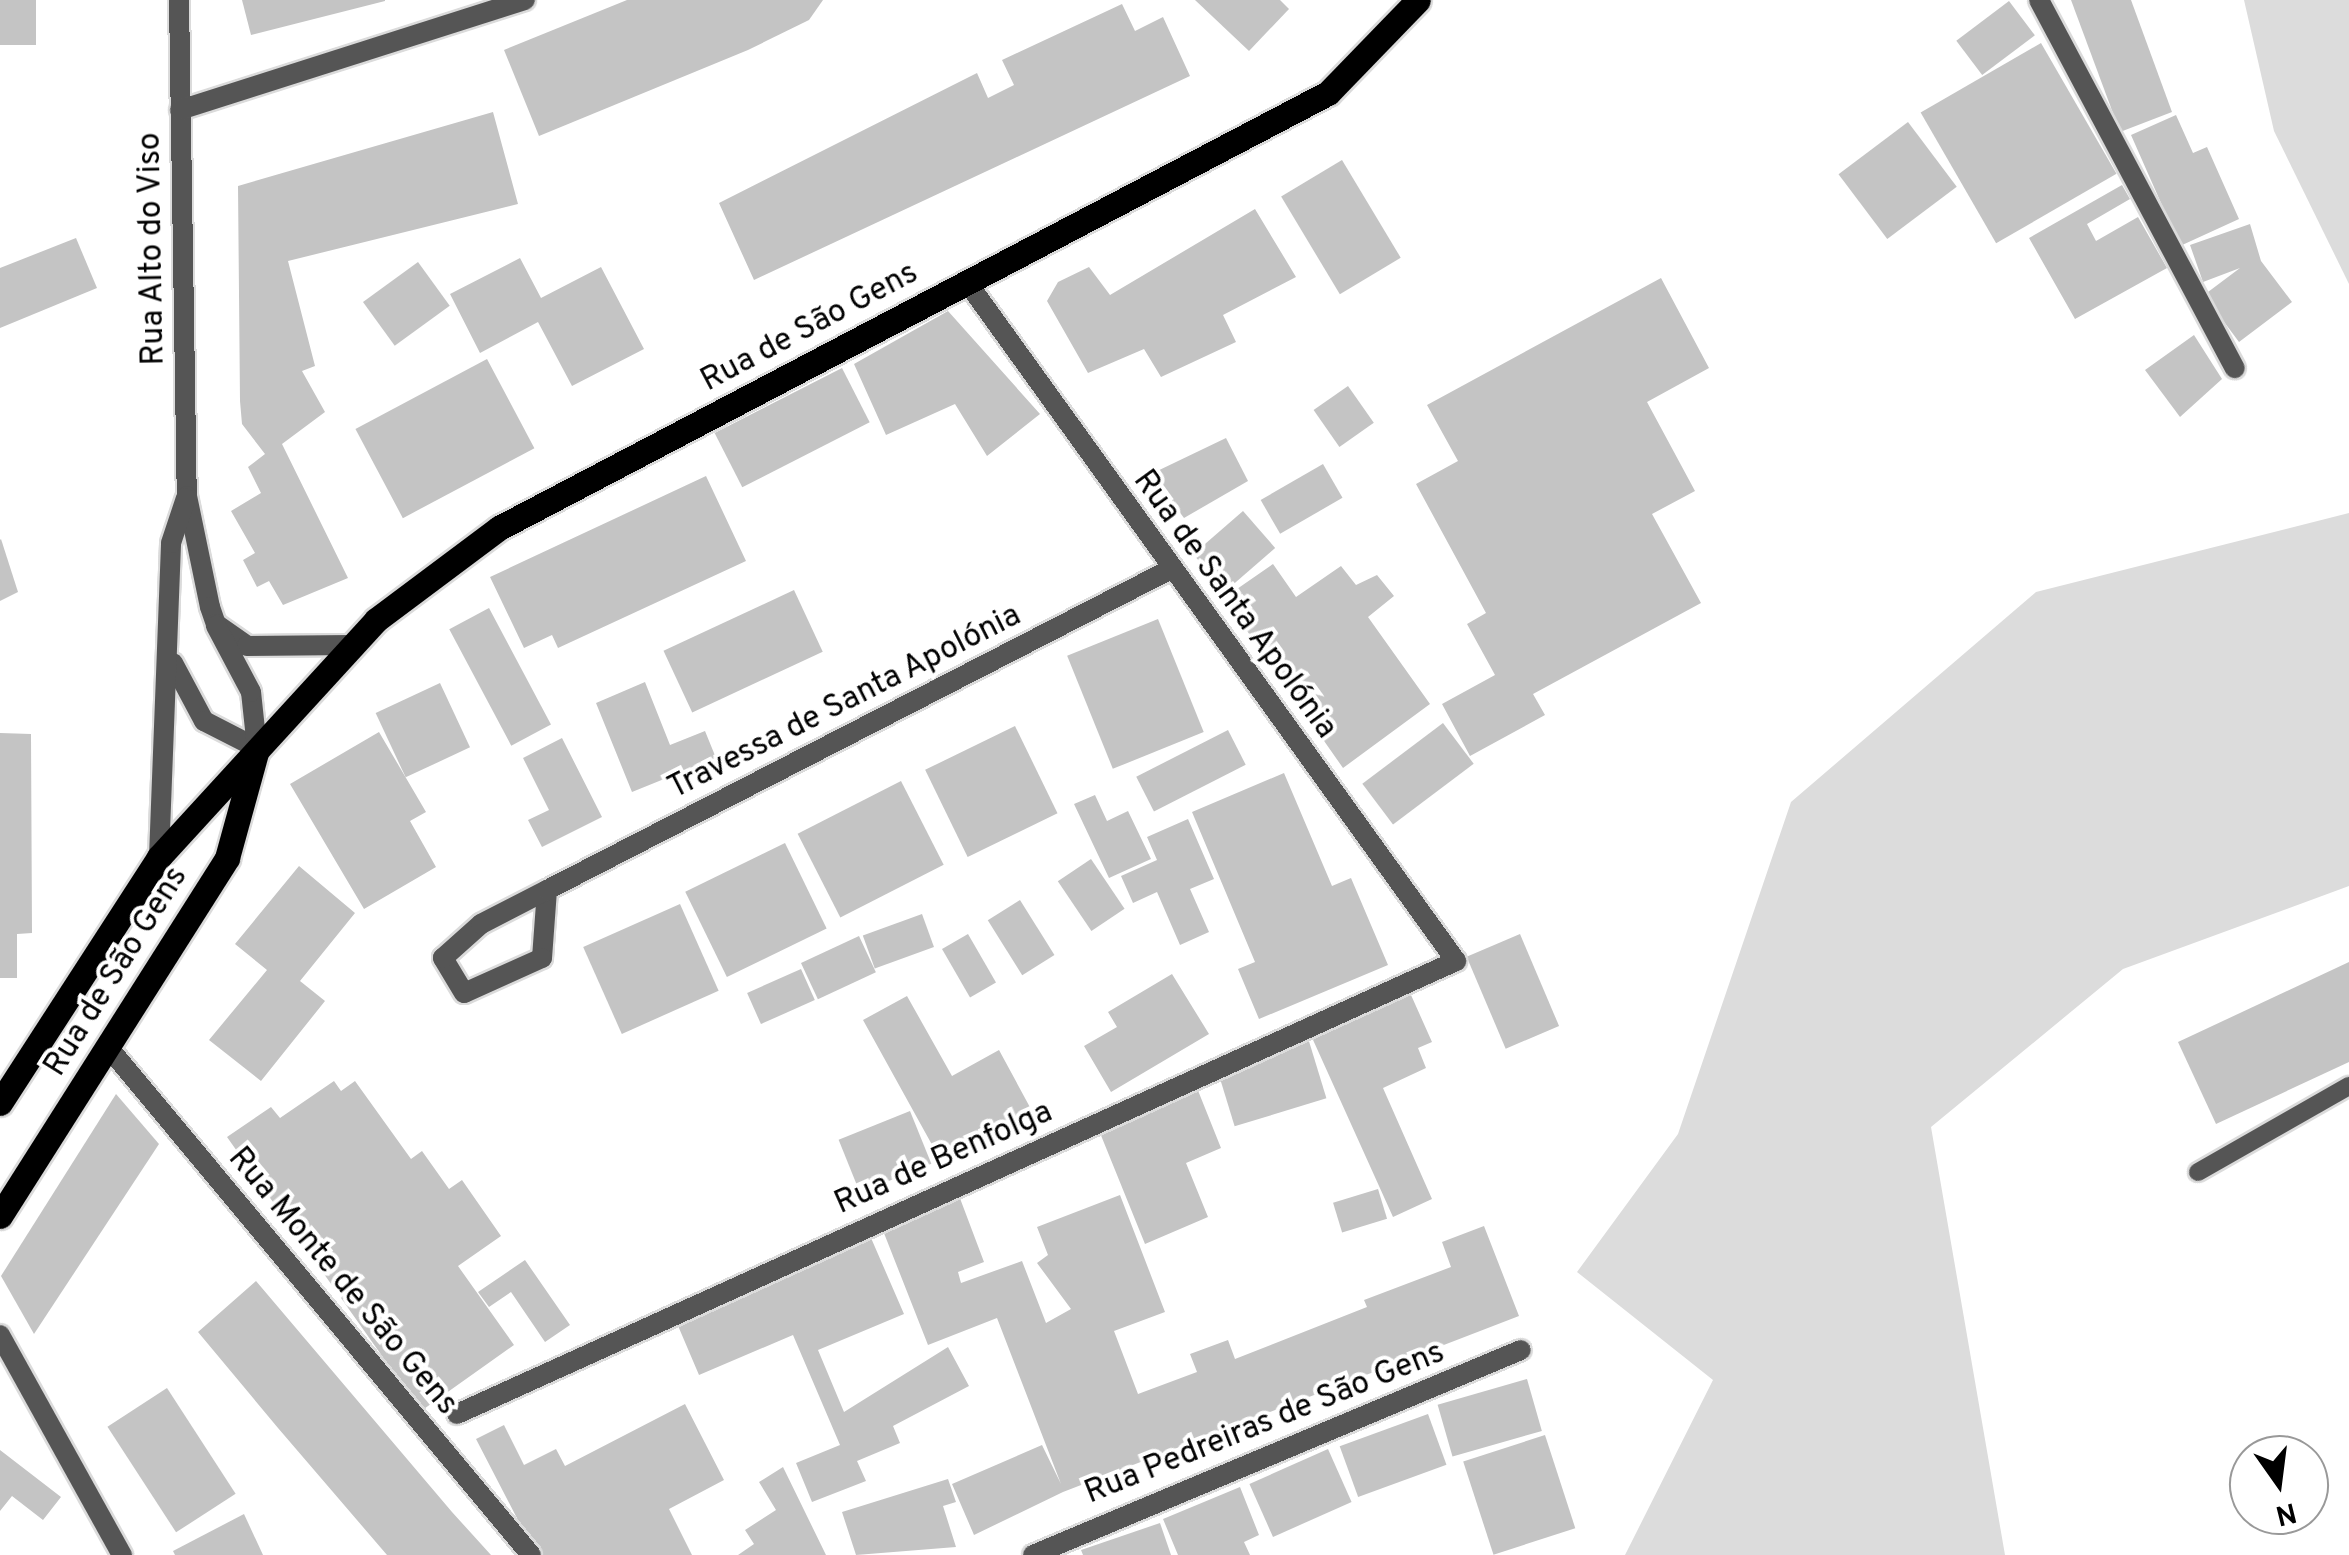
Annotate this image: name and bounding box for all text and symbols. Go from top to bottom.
street label: Rua Alto do Viso [132,131,174,367]
street label: Rua de São Gens [695,255,925,401]
street label: Rua de Santa Apolónia [1123,463,1345,747]
street label: Travessa de Santa Apolónia [662,597,1028,809]
street label: Rua de São Gens [37,860,197,1084]
street label: Rua de Benfolga [829,1094,1059,1224]
street label: Rua Monte de São Gens [219,1140,465,1424]
street label: Rua Pedreiras de São Gens [1080,1334,1450,1514]
north arrow [2229,1435,2329,1535]
text: N [2272,1492,2300,1532]

